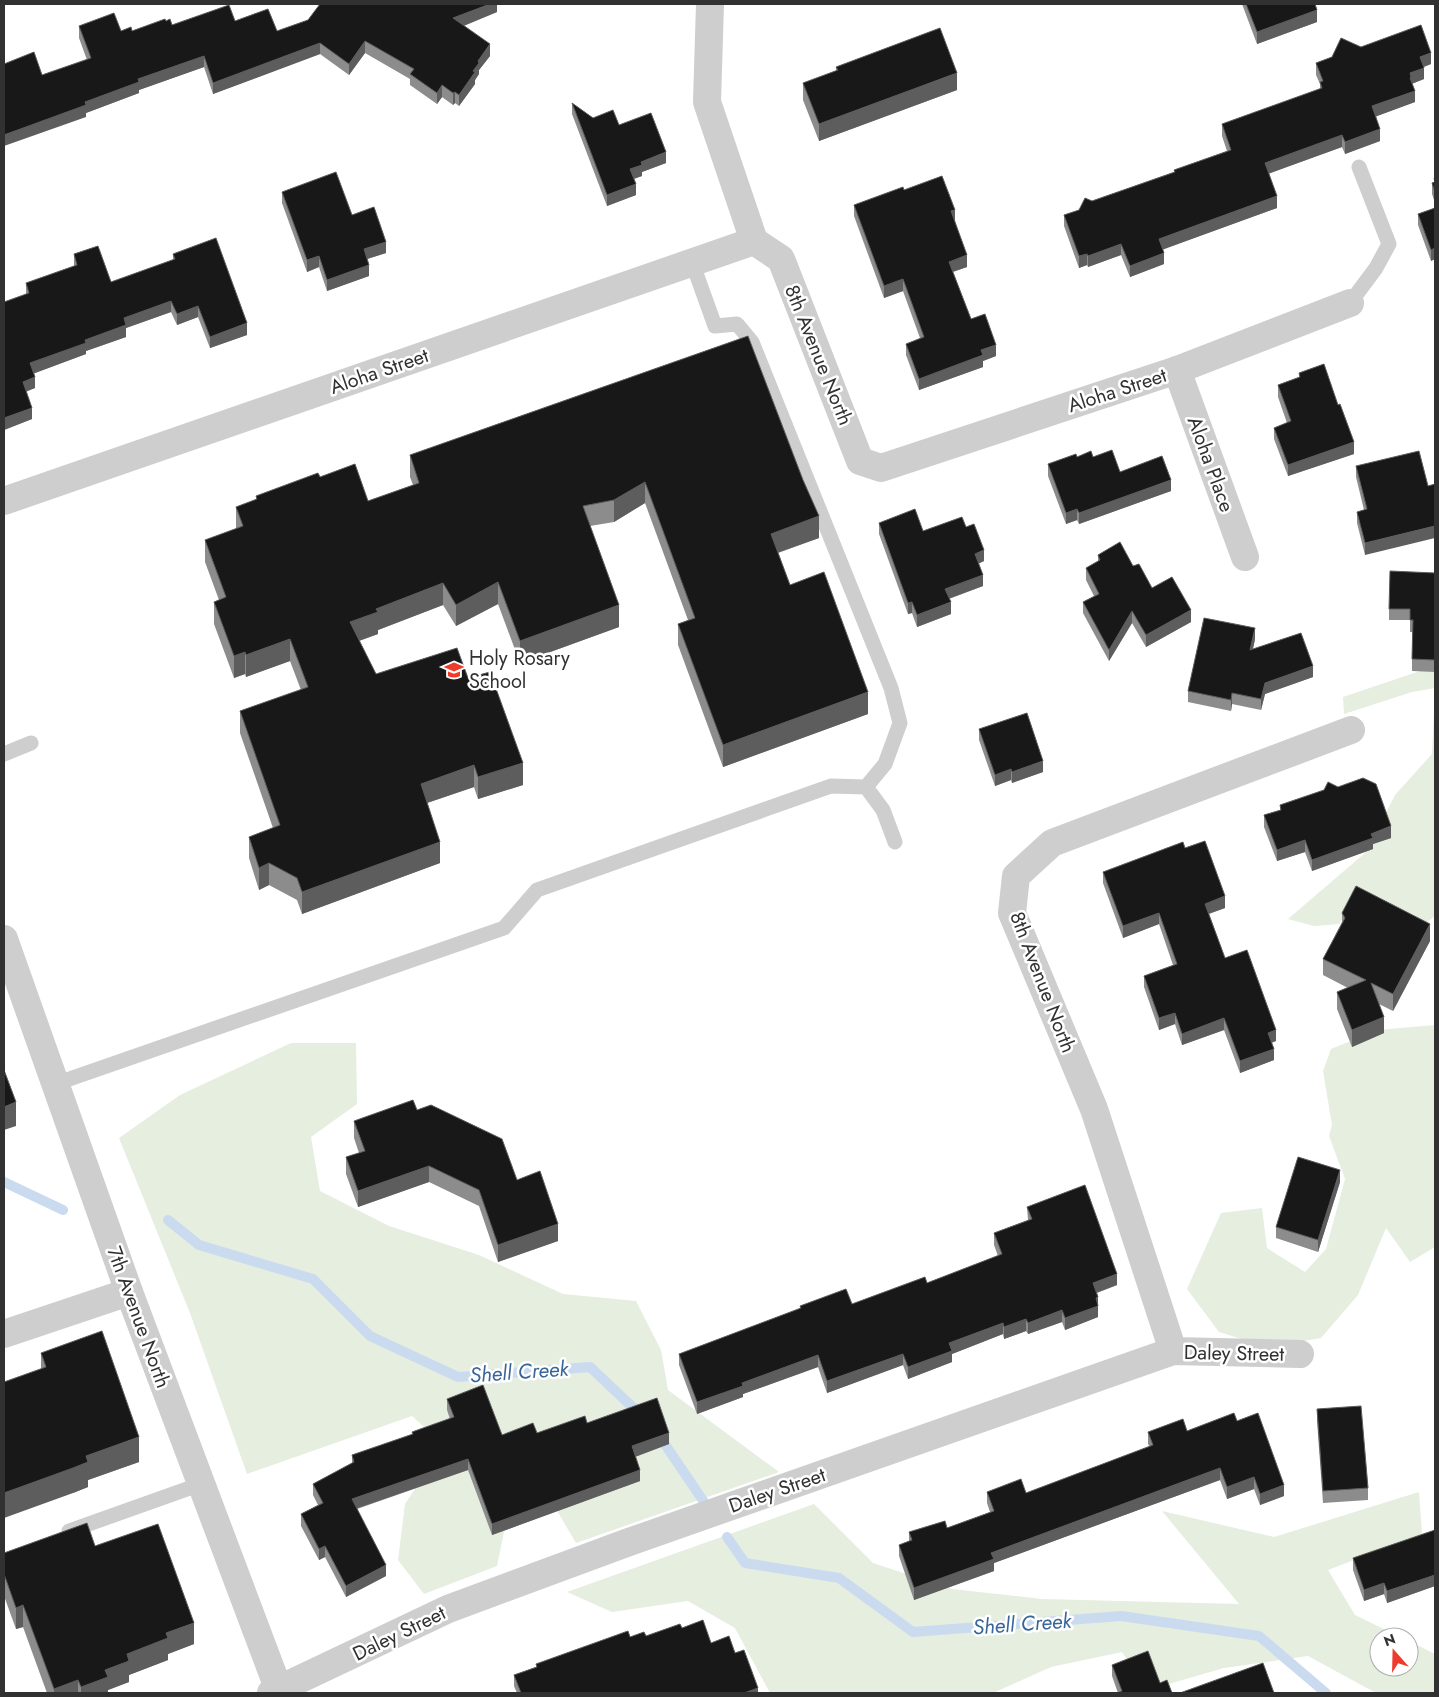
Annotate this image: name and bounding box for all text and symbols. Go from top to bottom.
street label: 8th Avenue North [777,281,860,430]
street label: Aloha Street [326,341,433,402]
street label: Aloha Street [1064,361,1171,420]
street label: Aloha Place [1180,412,1241,516]
place label: Holy Rosary School [469,644,570,696]
school or university icon: Holy Rosary School [443,659,465,681]
street label: 8th Avenue North [1002,907,1083,1057]
street label: 7th Avenue North [99,1242,178,1392]
street label: Daley Street [1184,1338,1285,1369]
water label: Shell Creek [469,1354,570,1390]
street label: Daley Street [725,1460,830,1521]
street label: Daley Street [348,1598,451,1668]
water label: Shell Creek [972,1606,1073,1642]
north arrow [1369,1627,1419,1677]
text: N [1381,1628,1398,1651]

